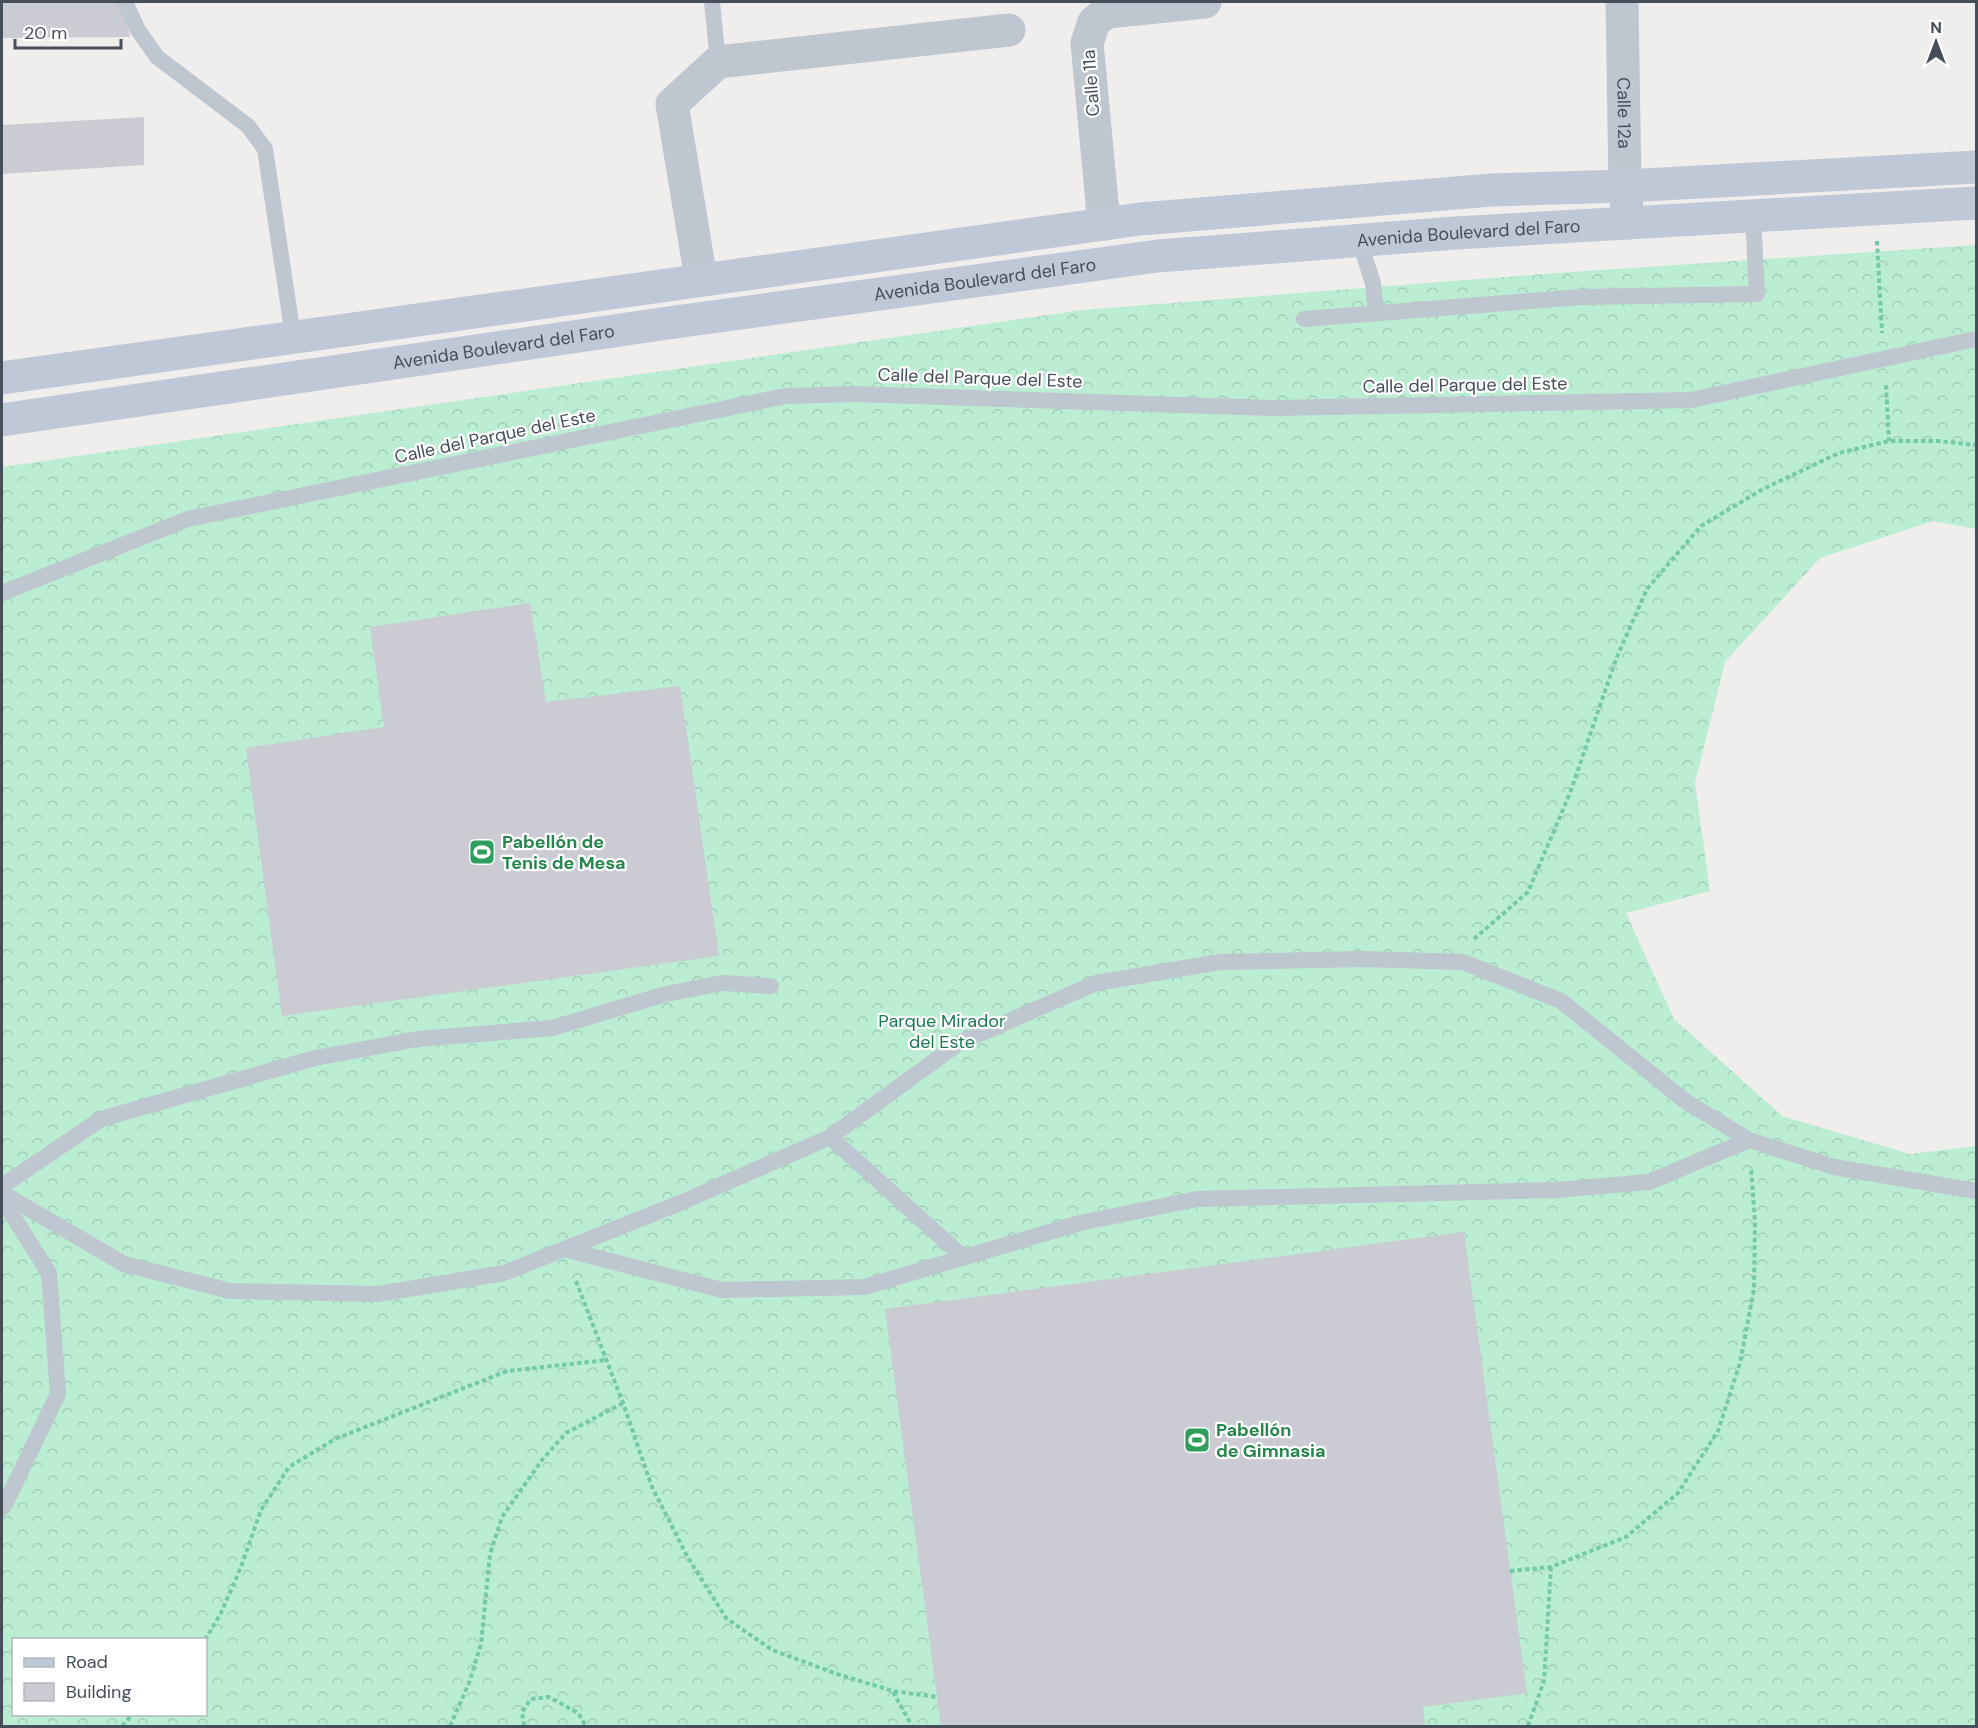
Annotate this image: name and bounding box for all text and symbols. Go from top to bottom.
scale bar [15,12,122,50]
north arrow [1906,12,1966,72]
text: N [1930,17,1942,38]
text: 20 m [24,21,67,45]
street label: Calle 11a [1077,49,1105,117]
street label: Calle 12a [1611,77,1636,149]
street label: Avenida Boulevard del Faro [1356,214,1581,253]
street label: Avenida Boulevard del Faro [872,253,1098,307]
street label: Avenida Boulevard del Faro [391,319,616,375]
street label: Calle del Parque del Este [877,362,1083,394]
street label: Calle del Parque del Este [1362,371,1568,399]
street label: Calle del Parque del Este [392,403,598,469]
place label: Pabellón de Tenis de Mesa [502,830,626,875]
sports icon: Pabellón de Tenis de Mesa [467,837,497,867]
park label: Parque Mirador del Este [878,1009,1006,1054]
place label: Pabellón de Gimnasia [1216,1418,1325,1463]
sports icon: Pabellón de Gimnasia [1182,1425,1212,1455]
legend [12,1638,207,1716]
text: Road [66,1650,108,1674]
text: Building [66,1680,131,1704]

